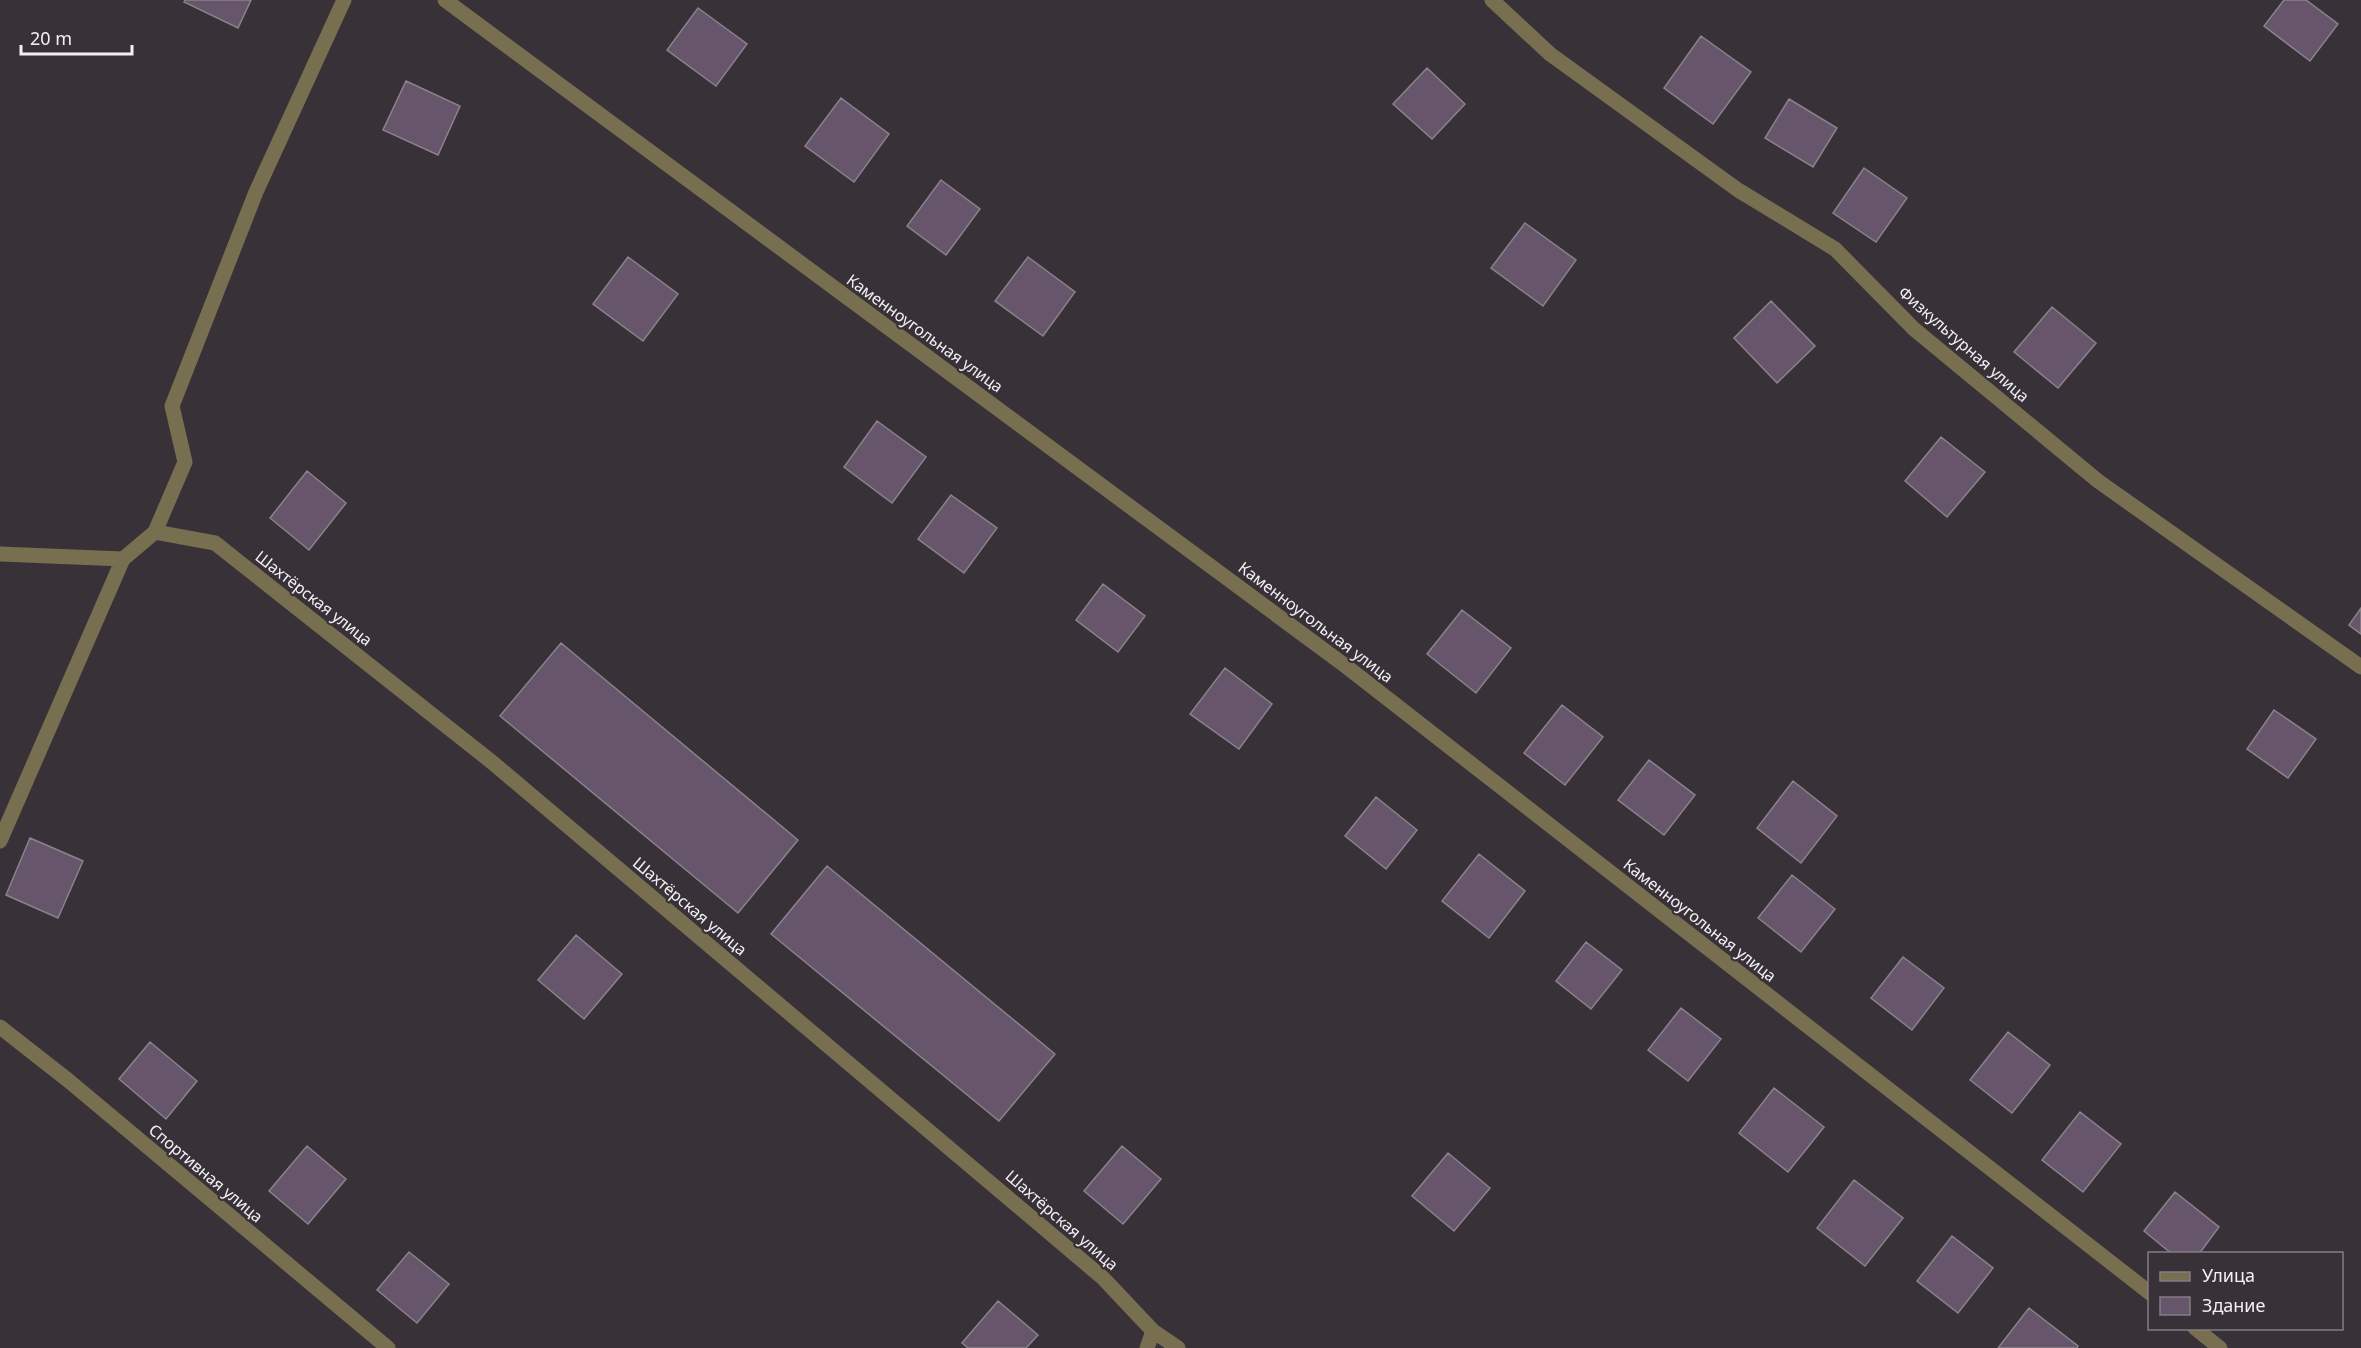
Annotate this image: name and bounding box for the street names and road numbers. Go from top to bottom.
street label: Каменноугольная улица [842,269,1008,397]
street label: Физкультурная улица [1894,281,2034,407]
street label: Шахтёрская улица [251,545,377,651]
street label: Каменноугольная улица [1234,556,1398,688]
street label: Шахтёрская улица [628,852,752,960]
street label: Каменноугольная улица [1619,853,1781,987]
street label: Спортивная улица [144,1119,268,1227]
street label: Шахтёрская улица [1001,1165,1123,1275]

